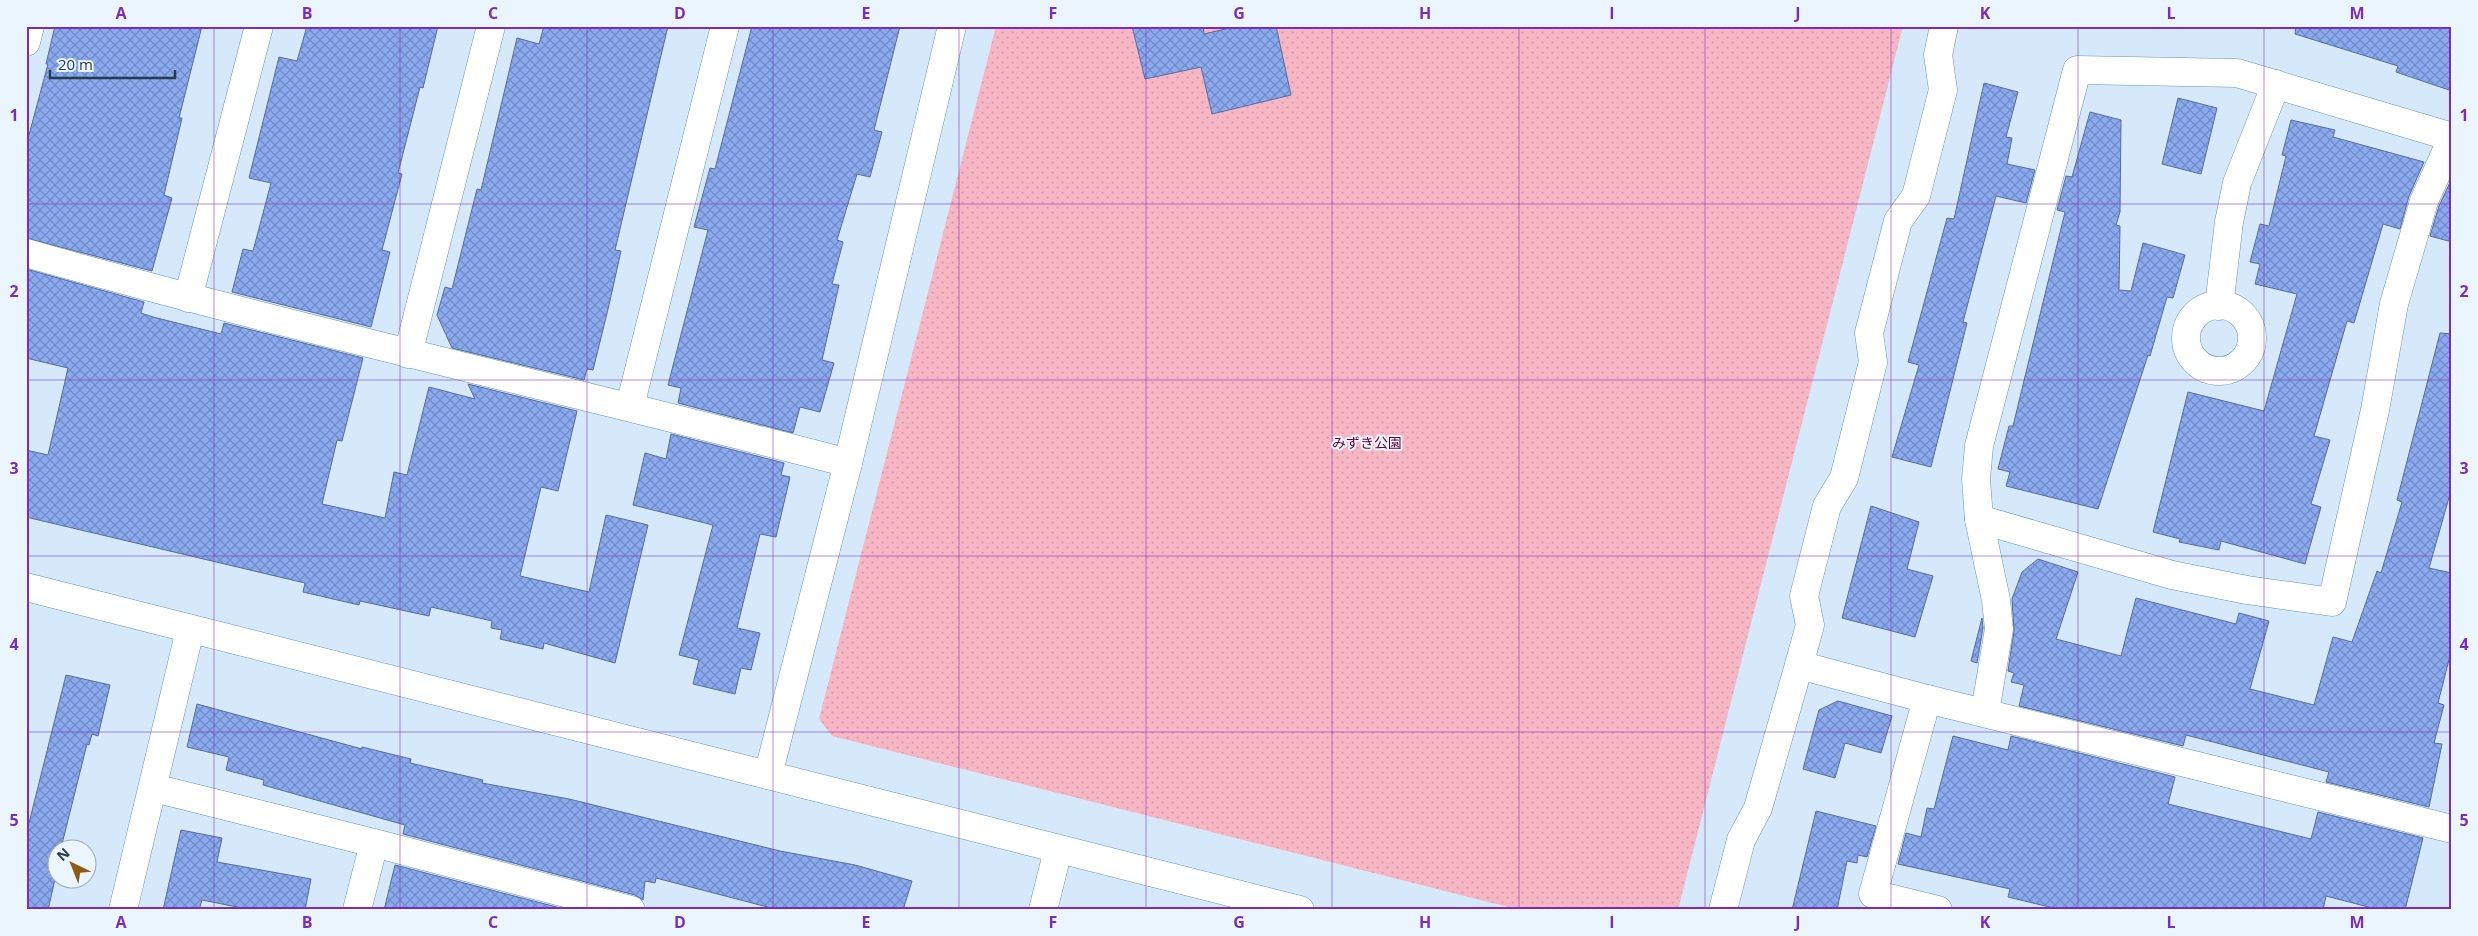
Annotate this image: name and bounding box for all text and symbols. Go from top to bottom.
text: A [115,2,127,24]
text: B [302,2,312,24]
text: C [488,2,498,24]
text: D [674,2,686,24]
text: E [862,2,871,24]
text: F [1049,2,1057,24]
text: G [1233,2,1245,24]
text: H [1419,2,1431,24]
text: I [1609,2,1615,24]
text: J [1793,2,1801,24]
text: K [1980,2,1991,24]
text: L [2166,2,2176,24]
text: M [2349,2,2365,24]
scale bar [50,48,175,80]
text: 20 m [58,54,93,74]
text: 1 [9,104,19,126]
text: 1 [2459,104,2469,126]
text: 2 [9,280,19,302]
text: 2 [2459,280,2469,302]
park label: みずき公園 [1332,433,1402,452]
text: 3 [9,457,19,479]
text: 3 [2459,457,2469,479]
text: 4 [9,633,19,655]
text: 4 [2459,633,2469,655]
text: 5 [9,809,19,831]
text: 5 [2459,809,2469,831]
north arrow [48,838,98,888]
text: N [52,843,73,865]
text: A [115,911,127,933]
text: B [302,911,312,933]
text: C [488,911,498,933]
text: D [674,911,686,933]
text: E [862,911,871,933]
text: F [1049,911,1057,933]
text: G [1233,911,1245,933]
text: H [1419,911,1431,933]
text: I [1609,911,1615,933]
text: J [1793,911,1801,933]
text: K [1980,911,1991,933]
text: L [2166,911,2176,933]
text: M [2349,911,2365,933]

